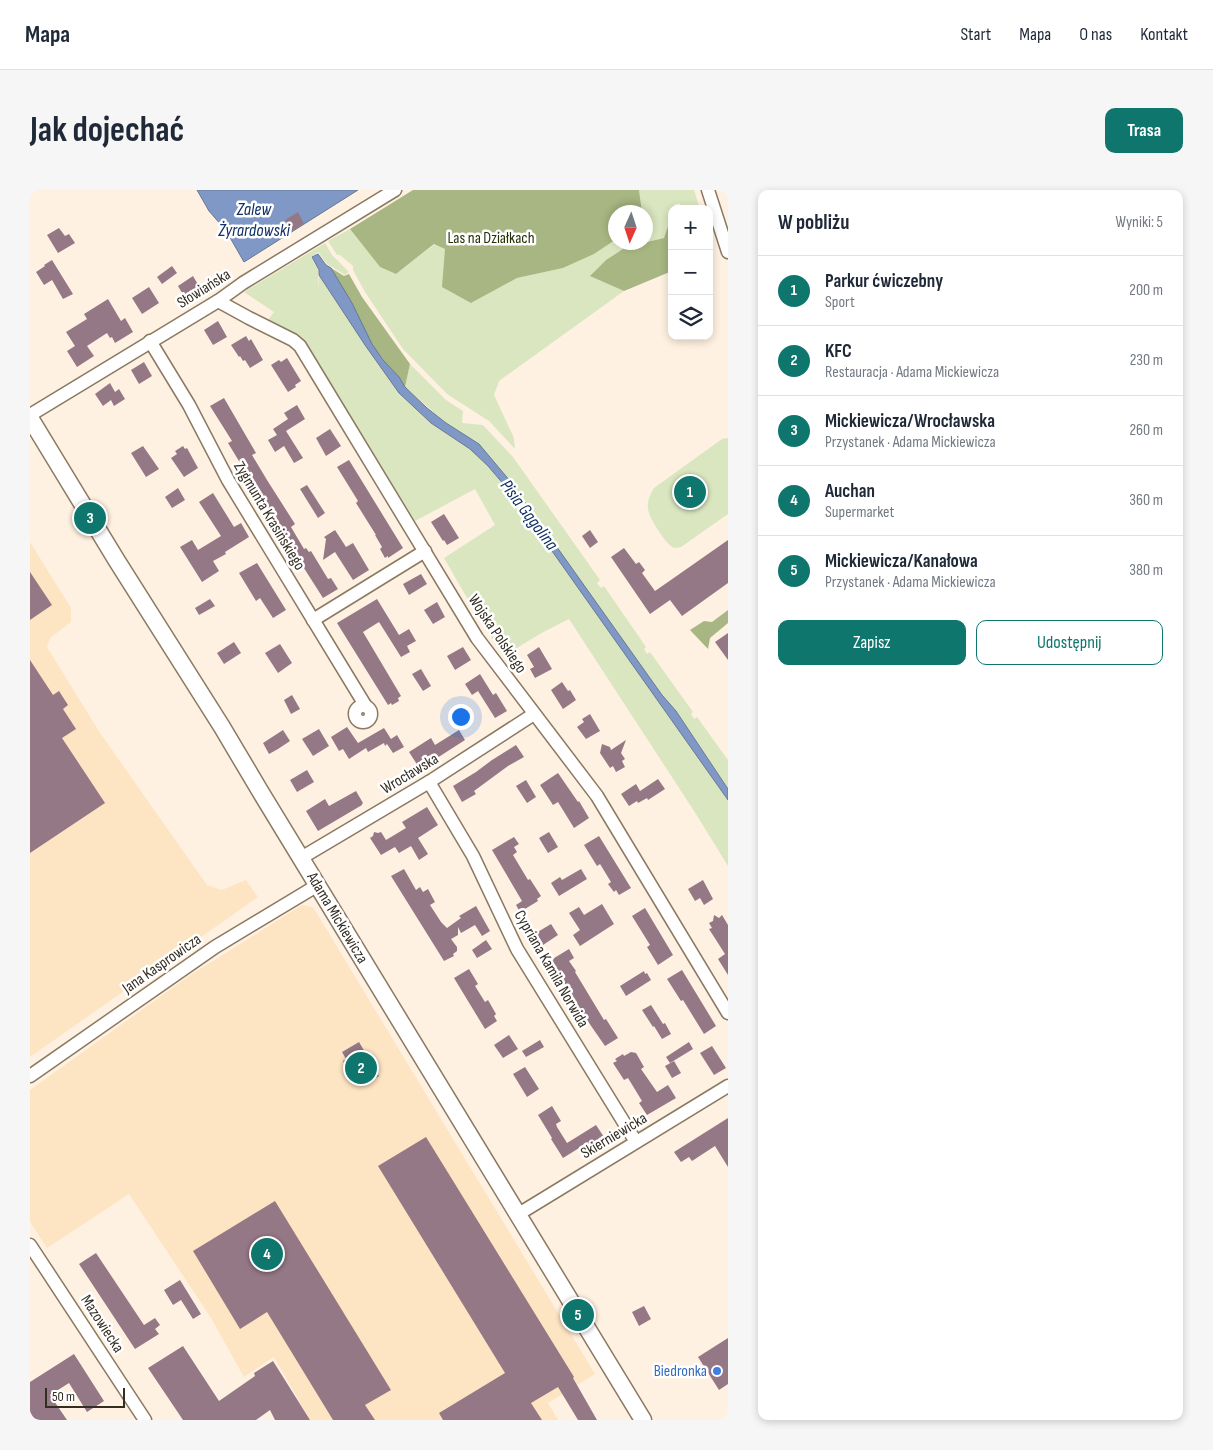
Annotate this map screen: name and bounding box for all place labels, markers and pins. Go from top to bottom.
pin: 1 [674,473,706,511]
pin: 3 [74,499,106,537]
pin: 2 [345,1049,377,1087]
pin: 4 [251,1235,283,1273]
pin: 5 [562,1296,594,1334]
place label: Biedronka [654,1362,707,1381]
marker: Biedronka [711,1365,723,1377]

